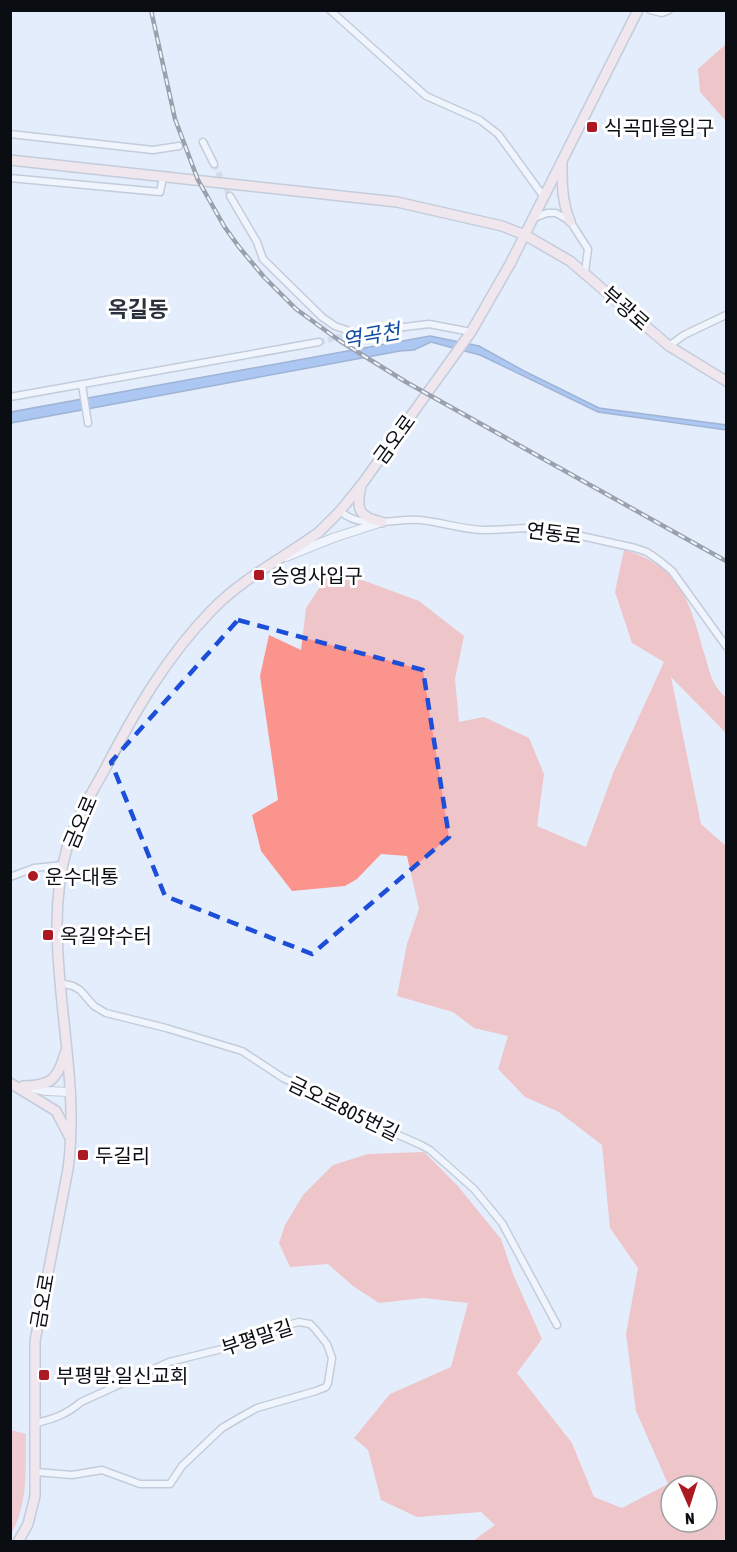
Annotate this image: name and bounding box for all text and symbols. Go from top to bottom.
place label: 식곡마을입구 [604,116,714,139]
marker: 식곡마을입구 [585,120,599,134]
street label: 부광로 [598,281,654,335]
district label: 옥길동 [108,296,168,322]
water label: 역곡천 [340,318,404,352]
street label: 금오로 [368,410,420,468]
street label: 연동로 [525,518,583,548]
place label: 승영사입구 [271,564,363,587]
marker: 승영사입구 [252,568,266,582]
street label: 금오로 [59,792,101,852]
place label: 운수대통 [45,865,119,888]
marker: 운수대통 [26,869,40,883]
place label: 옥길약수터 [60,924,152,947]
marker: 옥길약수터 [41,928,55,942]
street label: 금오로805번길 [285,1071,403,1145]
place label: 두길리 [95,1144,150,1167]
marker: 두길리 [76,1148,90,1162]
street label: 금오로 [26,1272,58,1330]
street label: 부평말길 [218,1315,296,1359]
place label: 부평말.일신교회 [56,1364,188,1387]
marker: 부평말.일신교회 [37,1368,51,1382]
north arrow [659,1474,719,1534]
text: N [685,1510,695,1528]

